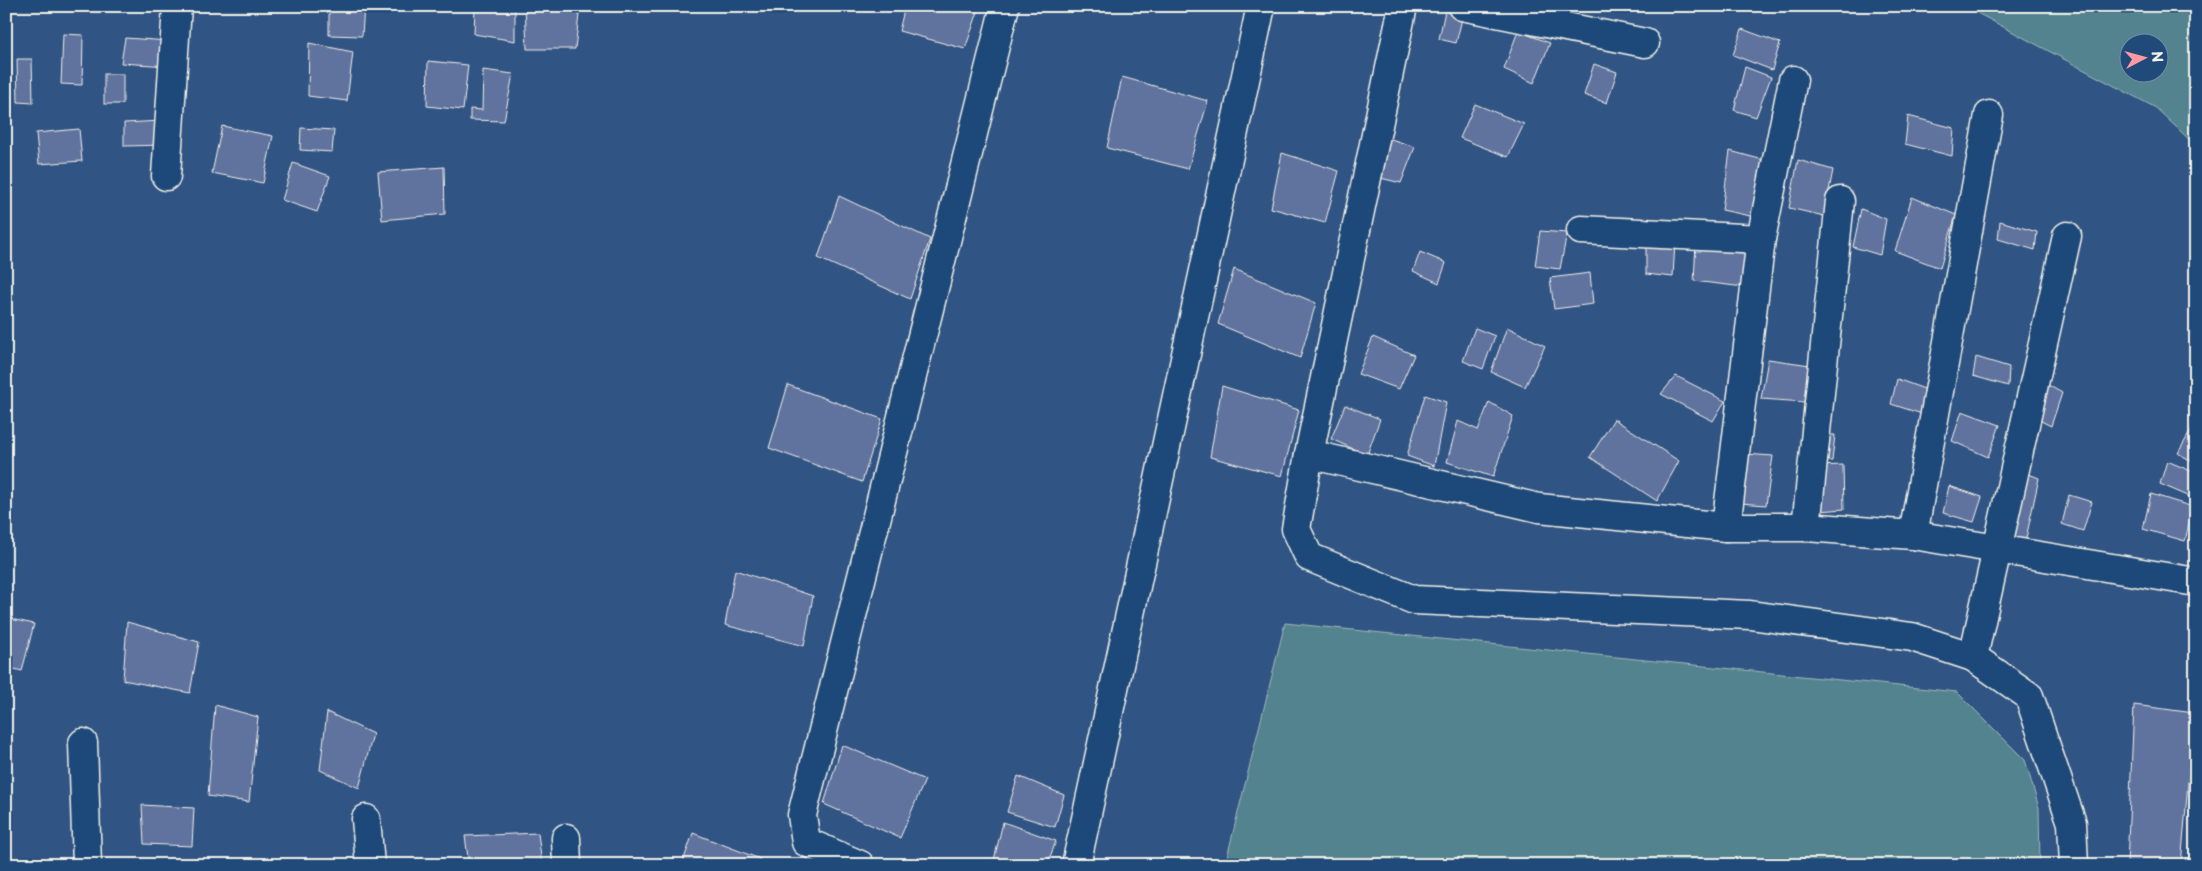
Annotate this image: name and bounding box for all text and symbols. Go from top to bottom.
north arrow [2120,32,2170,82]
text: N [2146,50,2168,63]

